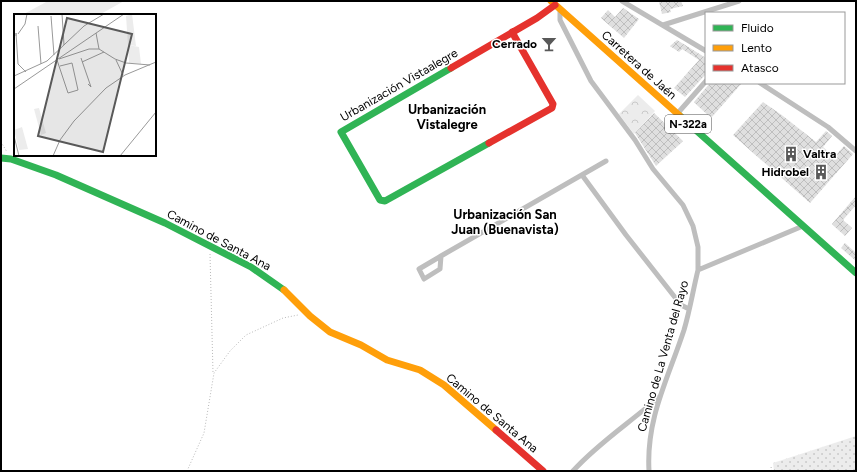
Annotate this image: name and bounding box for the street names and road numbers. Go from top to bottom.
street label: Carretera de Jaén [599,28,679,102]
street label: Urbanización Vistaalegre [338,45,461,124]
road number: N-322a [665,115,711,133]
street label: Camino de Santa Ana [165,207,273,273]
street label: Camino de La Venta del Rayo [635,279,691,433]
street label: Camino de Santa Ana [443,370,541,456]

